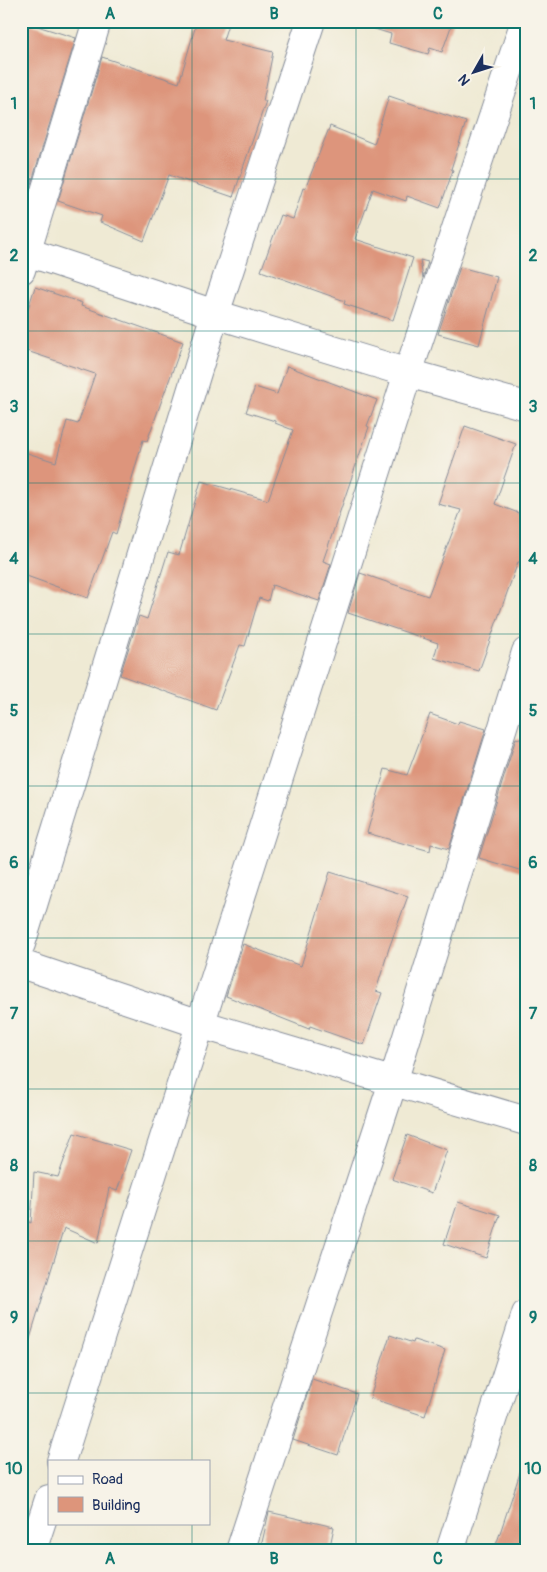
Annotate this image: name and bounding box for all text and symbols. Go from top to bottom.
text: A [105,4,116,24]
text: B [269,4,279,24]
text: C [433,4,443,24]
north arrow [450,48,500,98]
text: N [455,71,474,89]
text: 1 [11,94,17,114]
text: 1 [530,94,536,114]
text: 2 [10,246,19,266]
text: 2 [529,246,538,266]
text: 3 [10,397,19,417]
text: 3 [529,397,538,417]
text: 4 [9,549,19,569]
text: 4 [528,549,538,569]
text: 5 [10,701,19,721]
text: 5 [529,701,538,721]
text: 6 [9,853,19,873]
text: 6 [528,853,538,873]
text: 7 [10,1004,19,1024]
text: 7 [529,1004,538,1024]
text: 8 [10,1156,18,1176]
text: 8 [529,1156,537,1176]
text: 9 [10,1308,18,1328]
text: 9 [529,1308,537,1328]
text: 10 [5,1459,23,1479]
text: 10 [524,1459,542,1479]
legend [48,1460,210,1524]
text: Road [92,1470,123,1489]
text: Building [92,1496,140,1515]
text: A [105,1549,116,1569]
text: B [269,1549,279,1569]
text: C [433,1549,443,1569]

